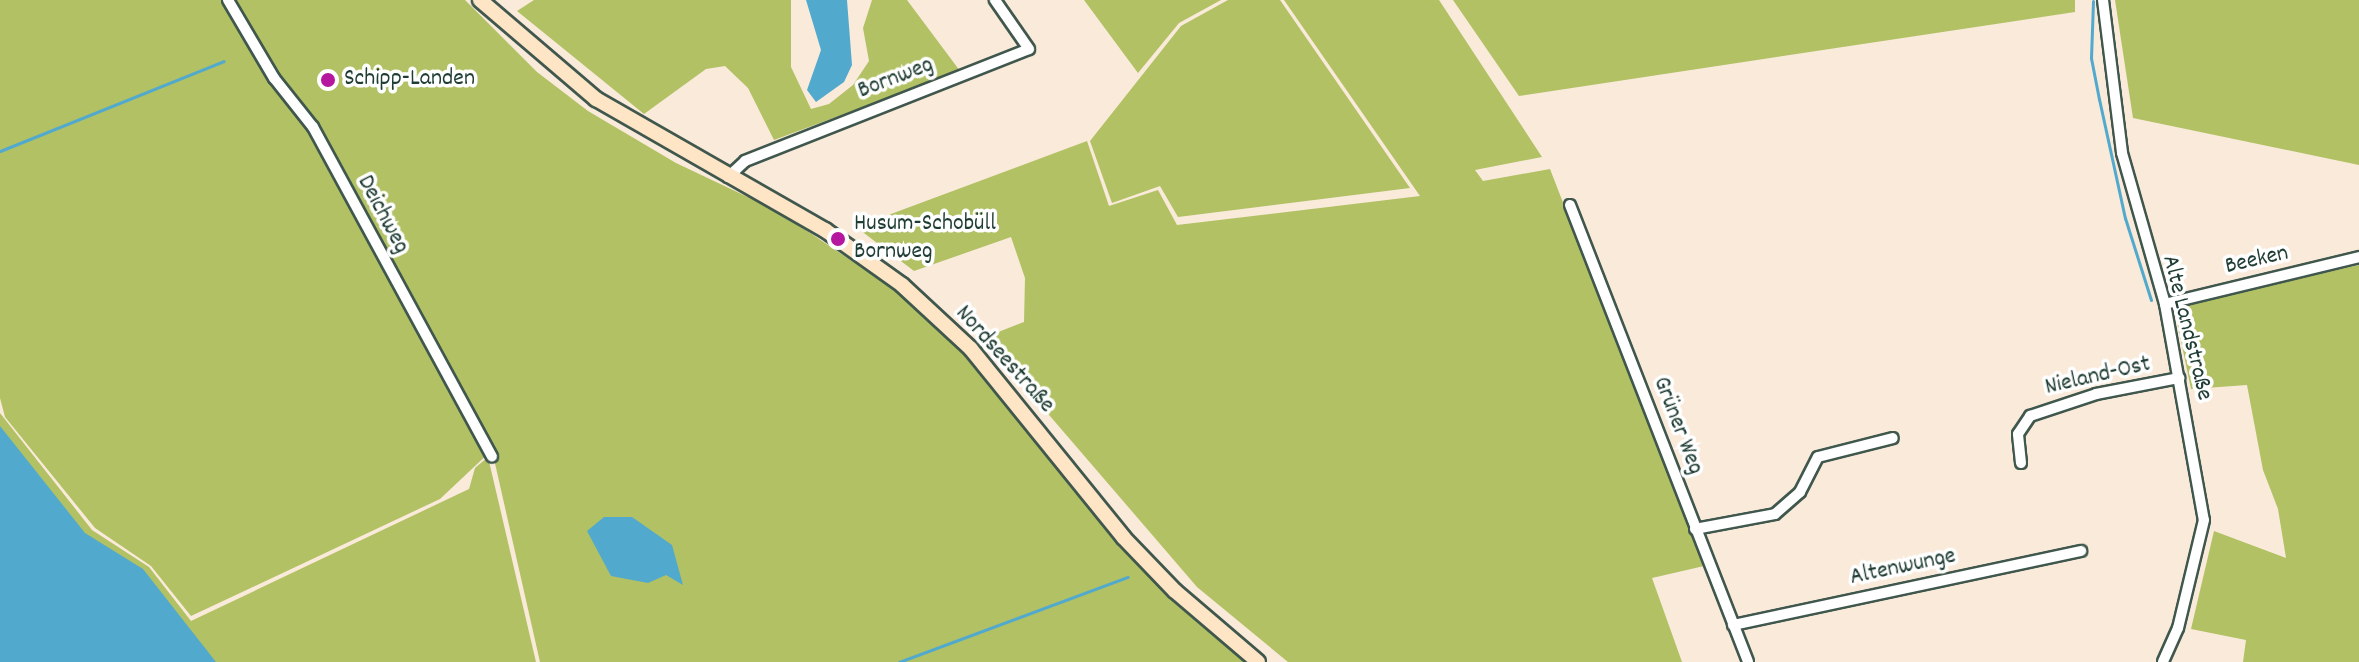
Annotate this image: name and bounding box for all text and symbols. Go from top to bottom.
street label: Bornweg [854,51,938,107]
place label: Schipp-Landen [344,66,475,94]
marker: Schipp-Landen [319,71,337,89]
street label: Deichweg [349,171,415,259]
place label: Husum-Schobüll Bornweg [854,211,996,267]
marker: Husum-Schobüll Bornweg [829,230,847,248]
street label: Beeken [2223,240,2291,282]
street label: Alte Landstraße [2154,253,2218,403]
street label: Nordseestraße [948,300,1060,420]
street label: Nieland-Ost [2043,351,2153,403]
street label: Grüner Weg [1645,373,1709,479]
street label: Altenwunge [1848,543,1958,593]

